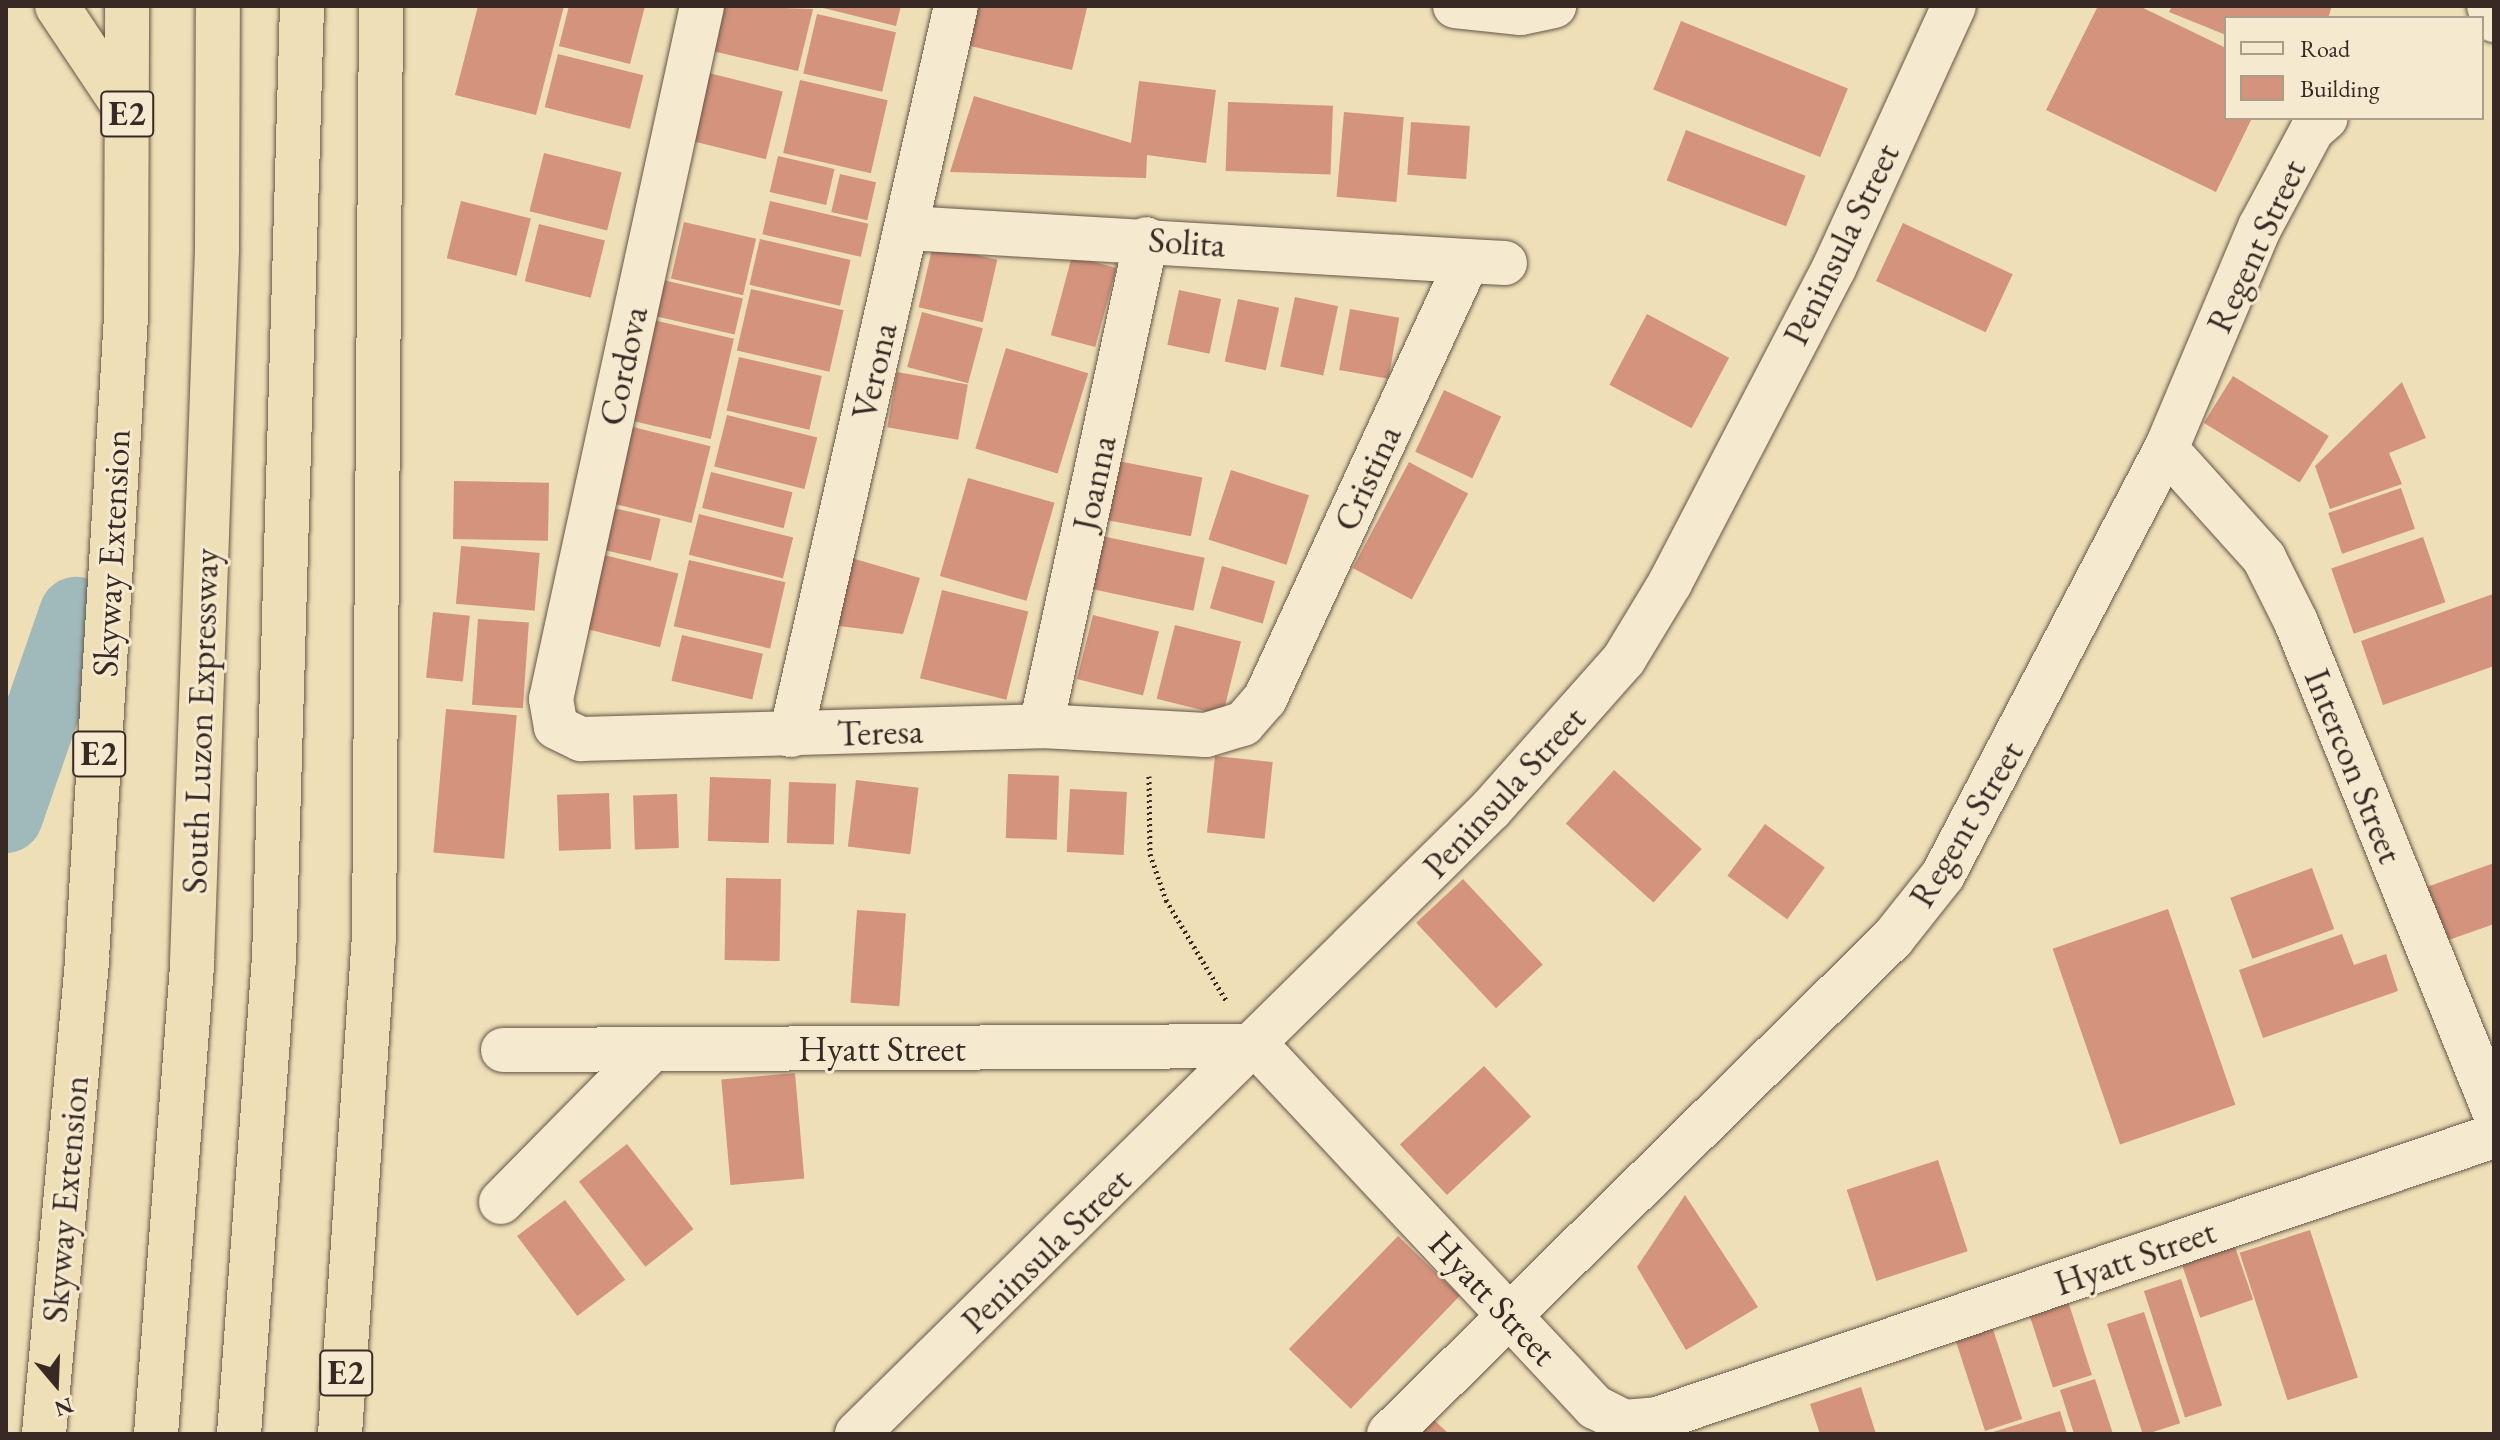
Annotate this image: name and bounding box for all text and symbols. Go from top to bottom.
legend [2224,16,2484,120]
text: Road [2300,33,2350,64]
text: Building [2300,73,2380,104]
road number: E2 [99,84,155,144]
street label: Peninsula Street [1774,136,1908,352]
street label: Regent Street [2197,153,2315,339]
street label: Solita [1147,218,1227,266]
street label: Cordova [589,303,657,429]
street label: Verona [842,318,906,424]
street label: Cristina [1324,418,1410,538]
street label: Skyway Extension [83,428,139,678]
street label: Joanna [1063,432,1125,534]
street label: South Luzon Expressway [172,547,228,895]
street label: Intercon Street [2295,663,2413,869]
street label: Peninsula Street [1414,697,1594,887]
street label: Teresa [836,709,924,755]
road number: E2 [71,724,127,784]
street label: Regent Street [1900,733,2032,915]
street label: Hyatt Street [798,1027,966,1071]
street label: Skyway Extension [33,1074,97,1324]
street label: Peninsula Street [952,1158,1140,1342]
street label: Hyatt Street [2049,1209,2221,1305]
street label: Hyatt Street [1420,1222,1566,1374]
road number: E2 [318,1343,374,1403]
north arrow [16,1344,96,1424]
text: N [51,1391,77,1424]

